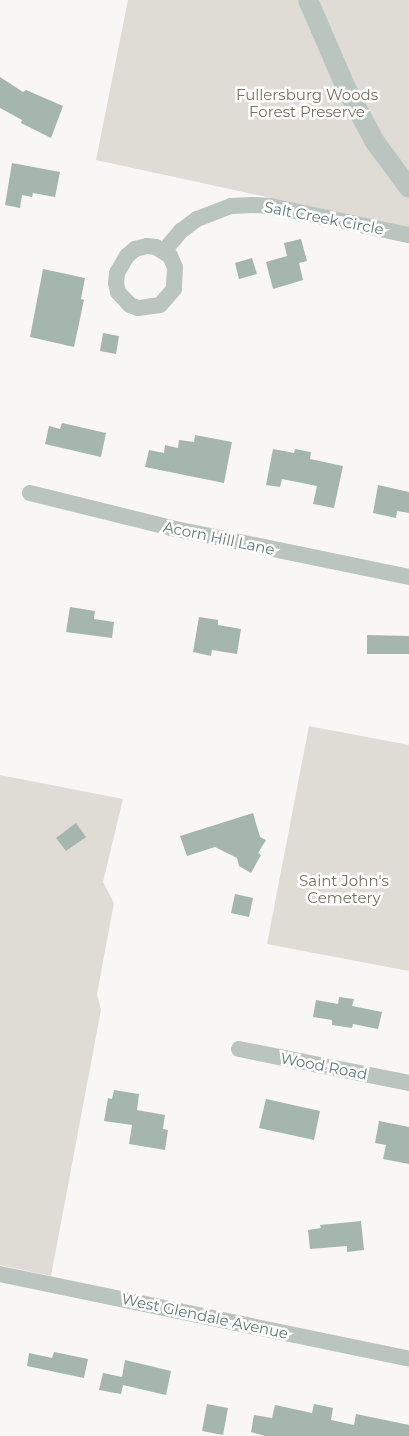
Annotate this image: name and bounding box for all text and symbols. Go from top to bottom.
park label: Fullersburg Woods Forest Preserve [236,85,378,120]
street label: Salt Creek Circle [263,198,385,238]
street label: Acorn Hill Lane [162,517,276,559]
park label: Saint John's Cemetery [299,871,389,906]
street label: Wood Road [279,1049,369,1083]
street label: West Glendale Avenue [120,1290,290,1342]

